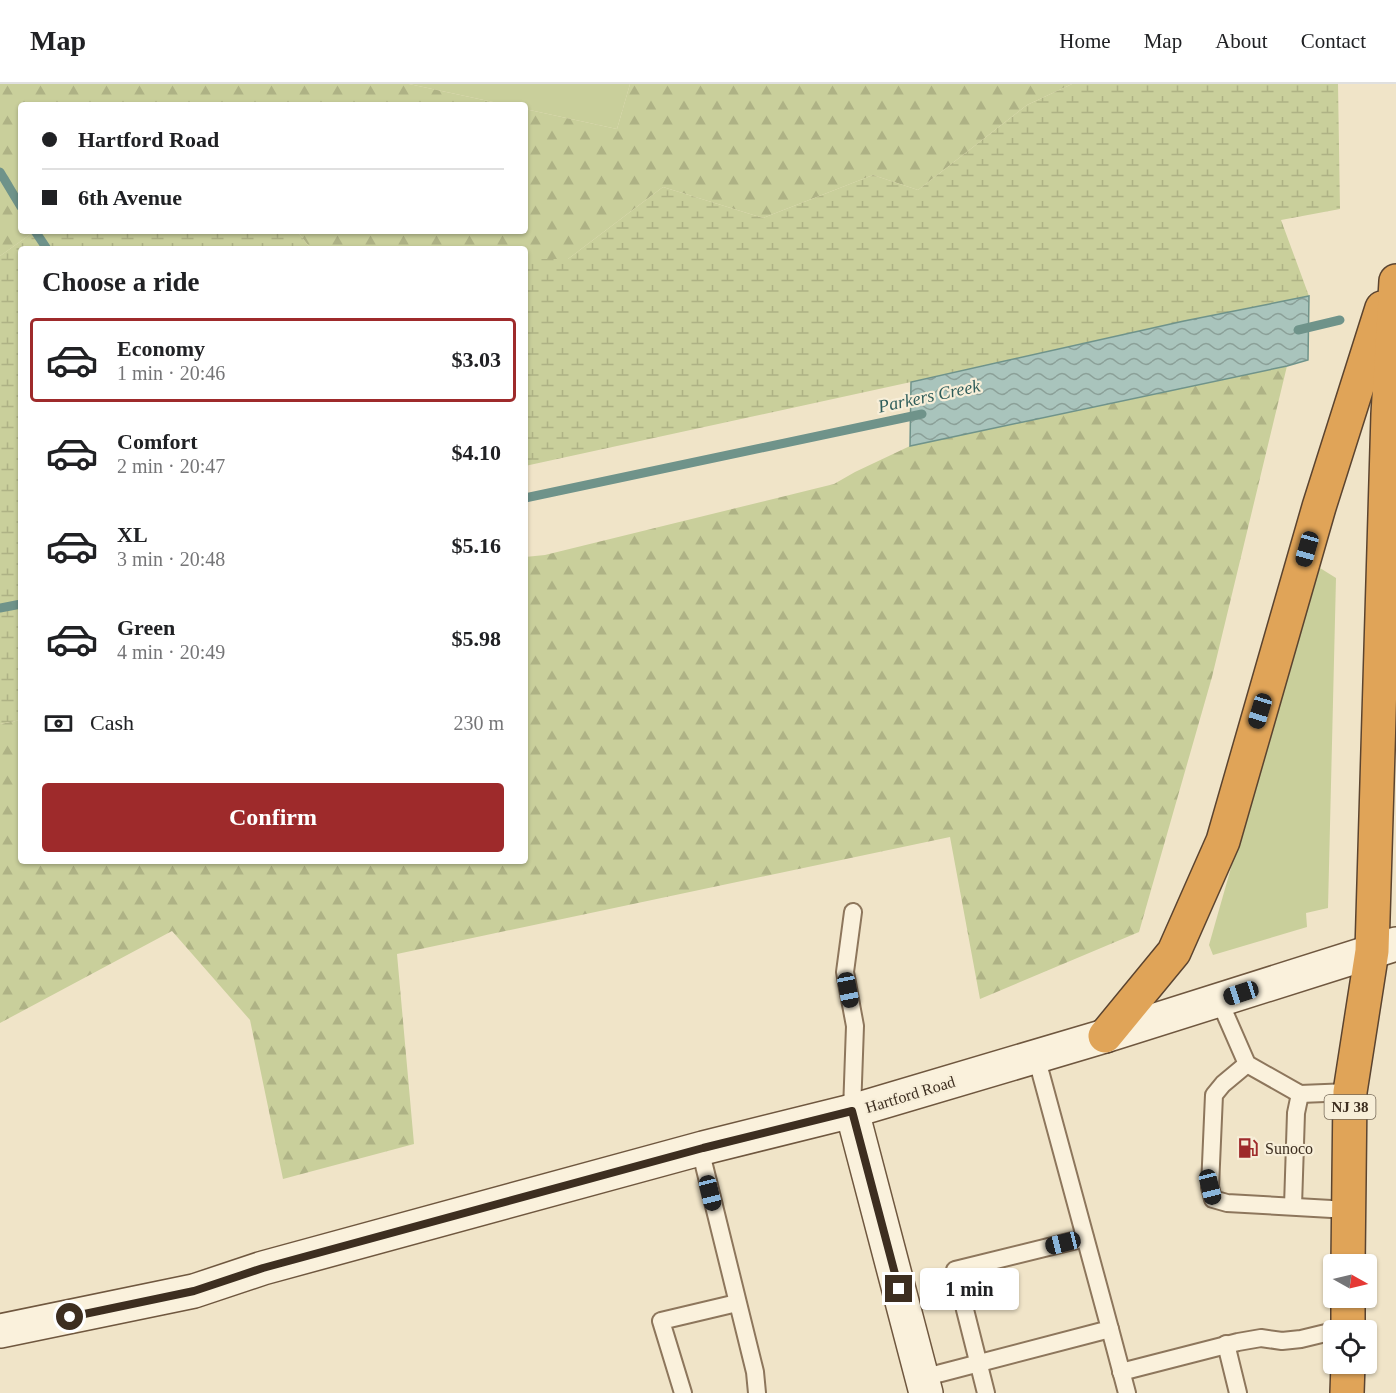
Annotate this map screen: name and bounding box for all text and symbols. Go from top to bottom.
text: Map [30,25,86,56]
text: Home [1059,29,1111,53]
text: Map [1144,29,1182,53]
text: About [1215,29,1268,53]
text: Contact [1301,29,1366,53]
text: Hartford Road [78,127,219,152]
text: 6th Avenue [78,185,182,210]
text: Choose a ride [42,267,200,297]
icon: car [45,333,99,387]
text: Economy [117,336,205,361]
text: $3.03 [452,347,501,372]
text: 1 min · 20:46 [117,362,225,384]
water label: Parkers Creek [875,375,983,417]
icon: car [45,426,99,480]
text: Comfort [117,429,198,454]
text: $4.10 [452,440,501,465]
text: 2 min · 20:47 [117,455,225,477]
icon: car [45,519,99,573]
text: XL [117,522,148,547]
car [1293,529,1321,569]
text: $5.16 [452,533,501,558]
text: 3 min · 20:48 [117,548,225,570]
icon: car [45,612,99,666]
text: Green [117,615,175,640]
text: $5.98 [452,626,501,651]
text: 4 min · 20:49 [117,641,225,663]
car [1246,691,1274,731]
icon: cash [42,707,75,740]
text: Cash [90,710,134,735]
text: 230 m [453,712,504,734]
button: Confirm [42,783,504,852]
car [836,971,860,1009]
car [1221,979,1261,1007]
street label: Hartford Road [863,1073,957,1116]
road number: NJ 38 [1324,1095,1376,1119]
fuel station icon: Sunoco [1236,1136,1260,1160]
place label: Sunoco [1265,1140,1313,1157]
car [1197,1167,1223,1207]
car [697,1173,723,1213]
car [1043,1230,1083,1256]
north arrow [1323,1254,1377,1308]
map controls [1323,1254,1377,1374]
callout: 1 min [920,1268,1019,1310]
route end [885,1275,912,1302]
text: 1 min [945,1278,994,1300]
route start [56,1303,83,1330]
button: locate [1323,1320,1377,1374]

